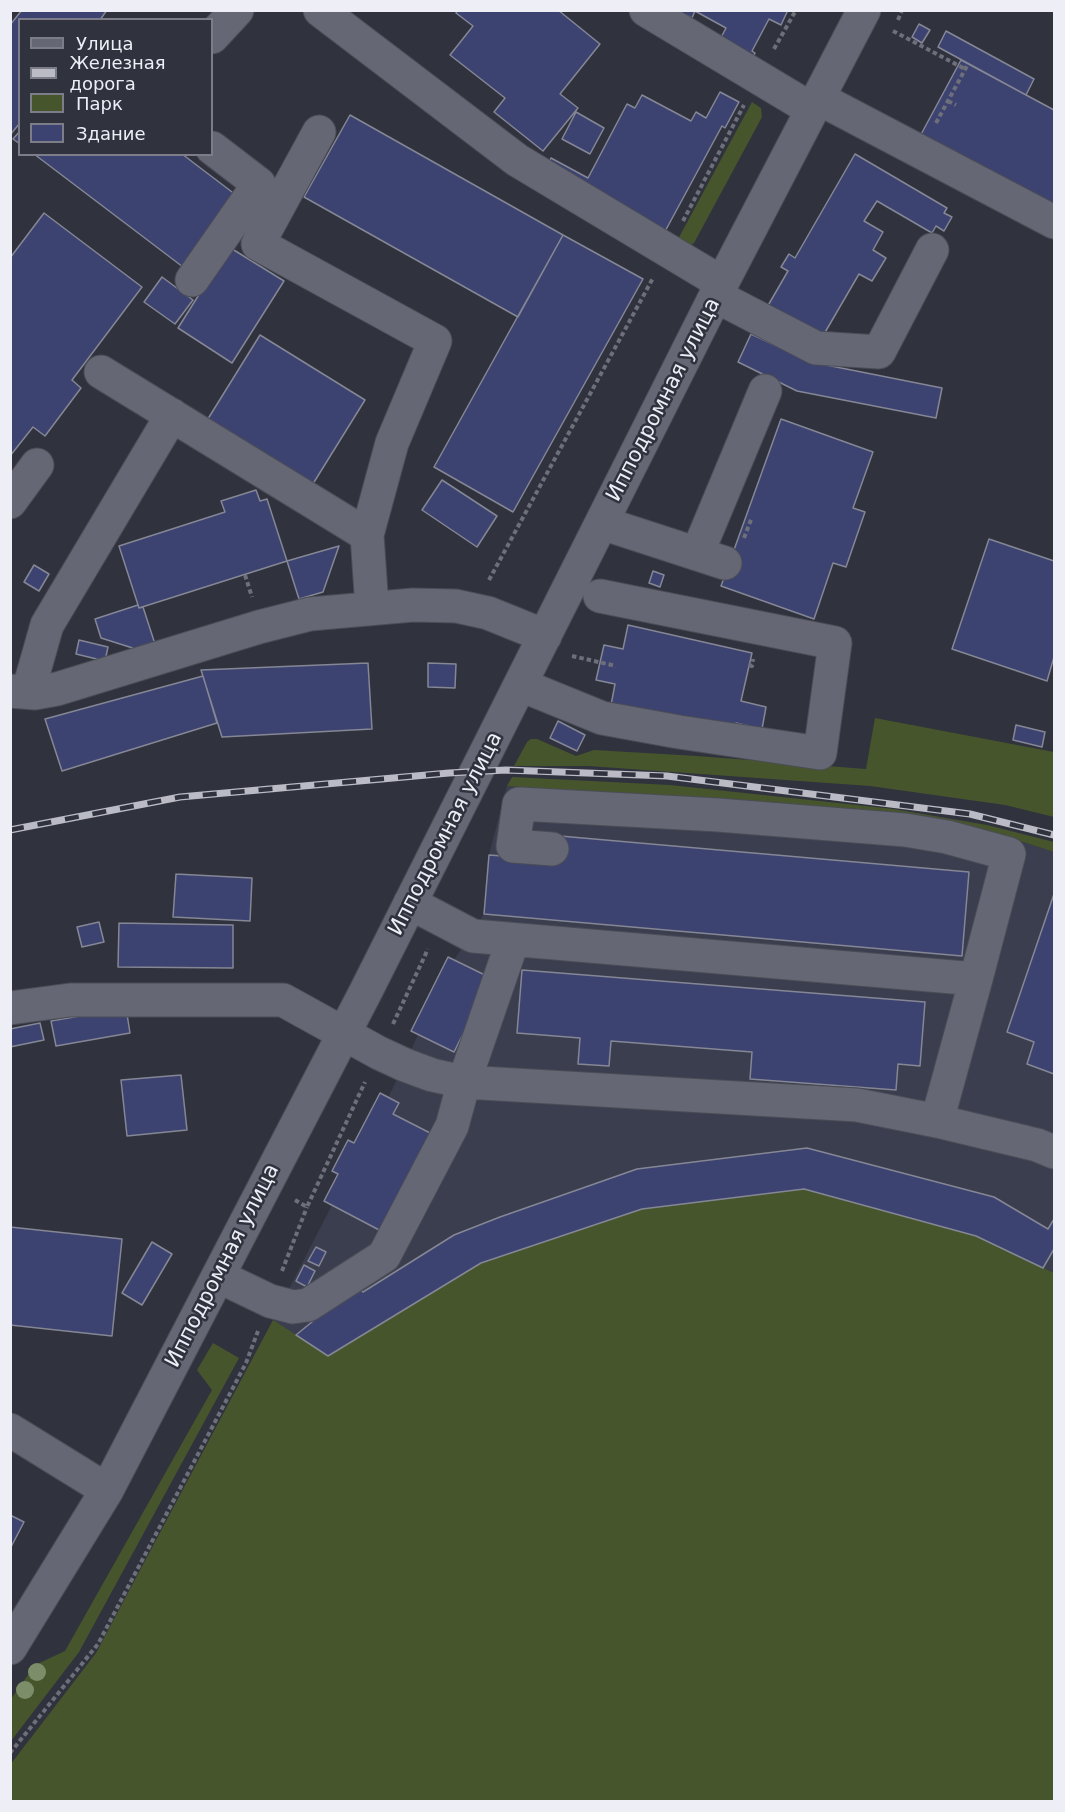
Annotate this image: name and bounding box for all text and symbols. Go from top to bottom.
legend [18,18,213,156]
text: Улица [76,33,133,54]
text: Железная дорога [69,52,166,94]
text: Парк [76,93,123,114]
text: Здание [76,123,146,144]
street label: Ипподромная улица [602,294,726,506]
street label: Ипподромная улица [384,728,508,940]
street label: Ипподромная улица [161,1160,285,1372]

